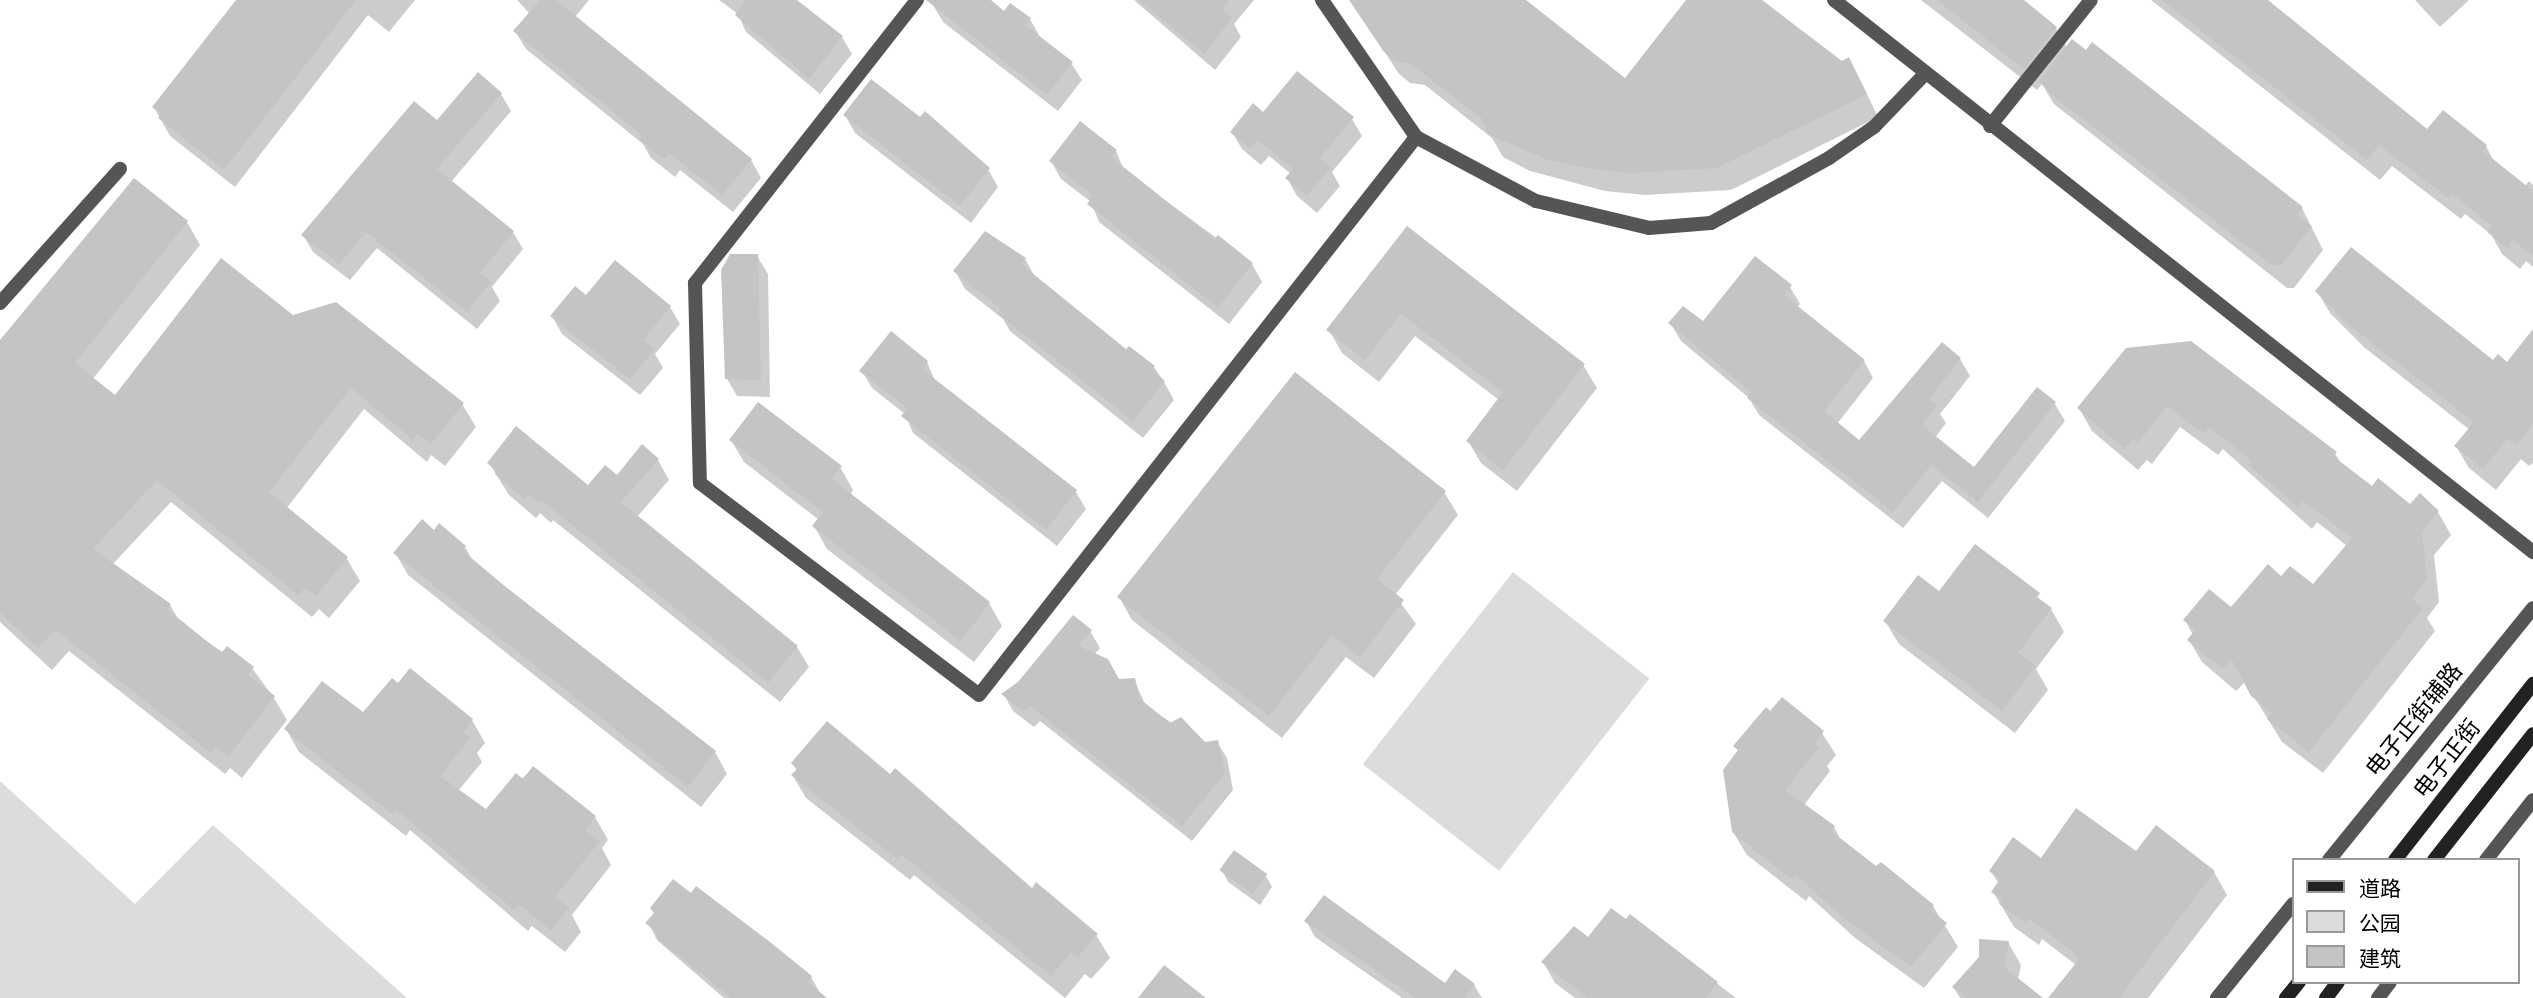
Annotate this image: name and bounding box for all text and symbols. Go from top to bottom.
street label: 电子正街辅路 [2359,657,2467,781]
street label: 电子正街 [2407,713,2485,803]
legend [2292,858,2519,984]
text: 道路 [2359,874,2401,902]
text: 公园 [2359,909,2401,937]
text: 建筑 [2359,944,2401,972]

